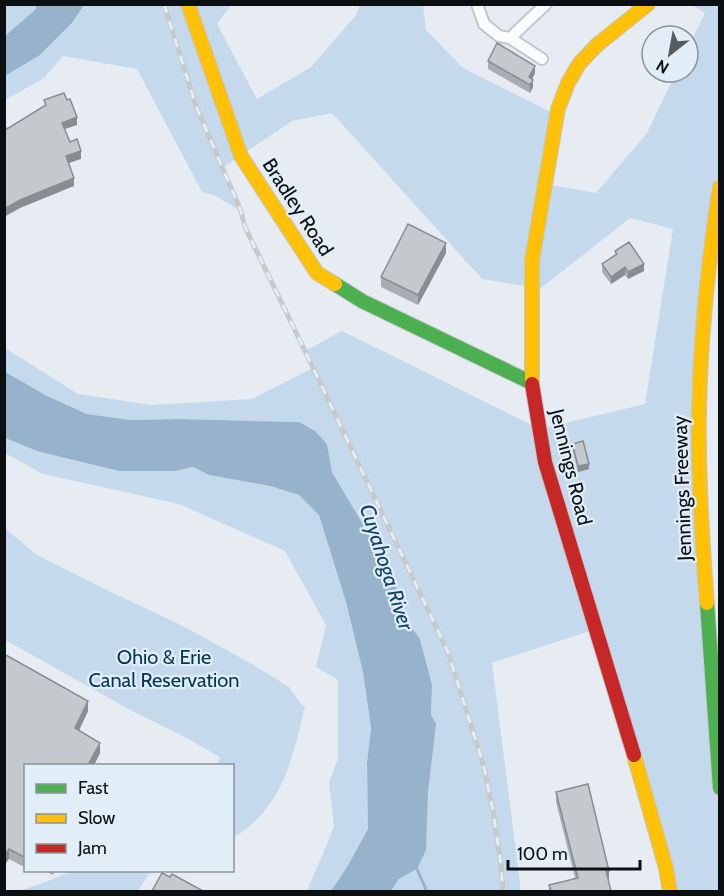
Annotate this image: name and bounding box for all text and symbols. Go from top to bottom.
north arrow [640,24,700,84]
text: N [653,55,672,77]
street label: Bradley Road [258,154,338,260]
street label: Jennings Road [545,405,597,528]
street label: Jennings Freeway [667,415,697,562]
water label: Cuyahoga River [355,501,420,635]
park label: Ohio & Erie Canal Reservation [89,645,239,692]
legend [24,764,234,872]
text: Fast [78,777,109,799]
text: Slow [78,807,115,829]
scale bar [508,833,640,871]
text: Jam [77,837,107,859]
text: 100 m [517,843,568,865]

